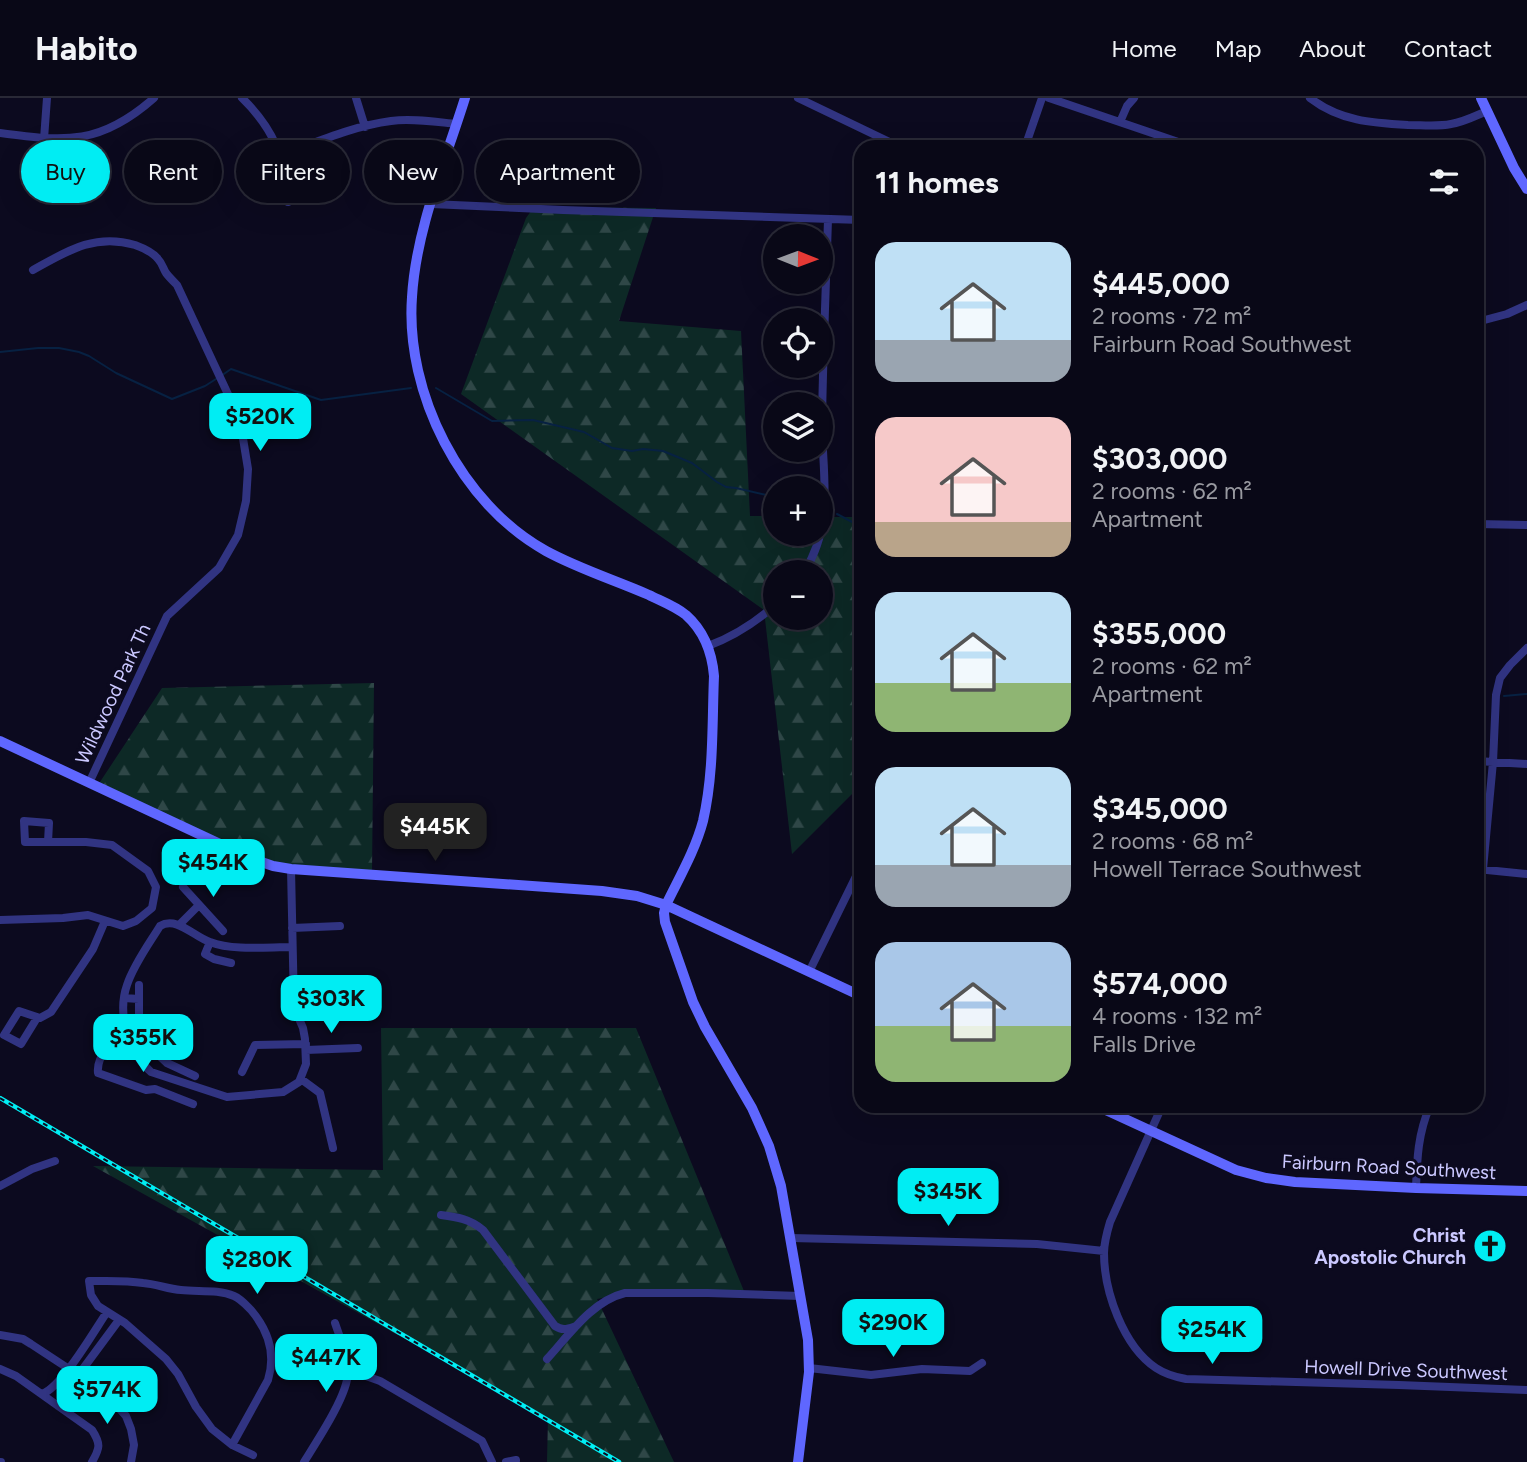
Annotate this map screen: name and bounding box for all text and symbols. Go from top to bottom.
text: Habito [35,29,138,68]
text: Home [1111,34,1177,63]
text: Map [1215,34,1261,63]
text: About [1299,34,1366,63]
text: Contact [1404,34,1492,63]
chip: Buy [21,140,110,203]
chip: Rent [124,140,222,203]
chip: Filters [236,140,350,203]
chip: New [364,140,462,203]
chip: Apartment [476,140,640,203]
icon: filters [1425,163,1463,201]
text: 11 homes [875,164,999,201]
north arrow [763,224,833,294]
map controls [763,224,833,630]
text: $445,000 [1092,265,1230,302]
icon: home [931,270,1015,354]
text: 2 rooms · 72 m² [1092,302,1251,330]
button: locate [763,308,833,378]
text: Fairburn Road Southwest [1092,330,1352,358]
button: layers [763,392,833,462]
pin: $520K [211,394,309,453]
text: $520K [225,402,295,430]
text: $303,000 [1092,440,1227,477]
icon: home [931,445,1015,529]
button: + [763,476,833,546]
text: 2 rooms · 62 m² [1092,477,1252,505]
text: Apartment [1092,505,1203,533]
button: − [763,560,833,630]
text: $355,000 [1092,615,1226,652]
street label: Wildwood Park Th [70,620,156,768]
icon: home [931,620,1015,704]
text: 2 rooms · 62 m² [1092,652,1252,680]
text: Apartment [1092,680,1203,708]
text: $345,000 [1092,790,1228,827]
icon: home [931,795,1015,879]
pin: $445K [386,804,484,863]
text: $445K [400,812,470,840]
text: 2 rooms · 68 m² [1092,827,1253,855]
pin: $454K [164,840,262,899]
text: $454K [178,848,248,876]
text: Howell Terrace Southwest [1092,855,1362,883]
text: $574,000 [1092,965,1228,1002]
icon: home [931,970,1015,1054]
pin: $303K [282,976,380,1035]
text: $303K [297,984,365,1012]
text: 4 rooms · 132 m² [1092,1002,1262,1030]
pin: $355K [94,1014,192,1074]
text: $355K [109,1023,177,1051]
text: Falls Drive [1092,1030,1196,1058]
street label: Fairburn Road Southwest [1281,1150,1497,1184]
pin: $345K [899,1168,997,1228]
text: $345K [914,1177,982,1205]
place label: Christ Apostolic Church [1314,1224,1466,1269]
church icon: Christ Apostolic Church [1471,1227,1509,1265]
pin: $280K [208,1236,306,1296]
text: $280K [222,1245,292,1273]
pin: $290K [844,1300,942,1359]
pin: $254K [1163,1306,1261,1366]
text: $290K [858,1308,928,1336]
text: $254K [1177,1315,1247,1343]
pin: $447K [277,1334,375,1394]
text: $447K [291,1343,361,1371]
street label: Howell Drive Southwest [1304,1355,1508,1385]
pin: $574K [58,1366,156,1426]
text: $574K [73,1375,141,1403]

